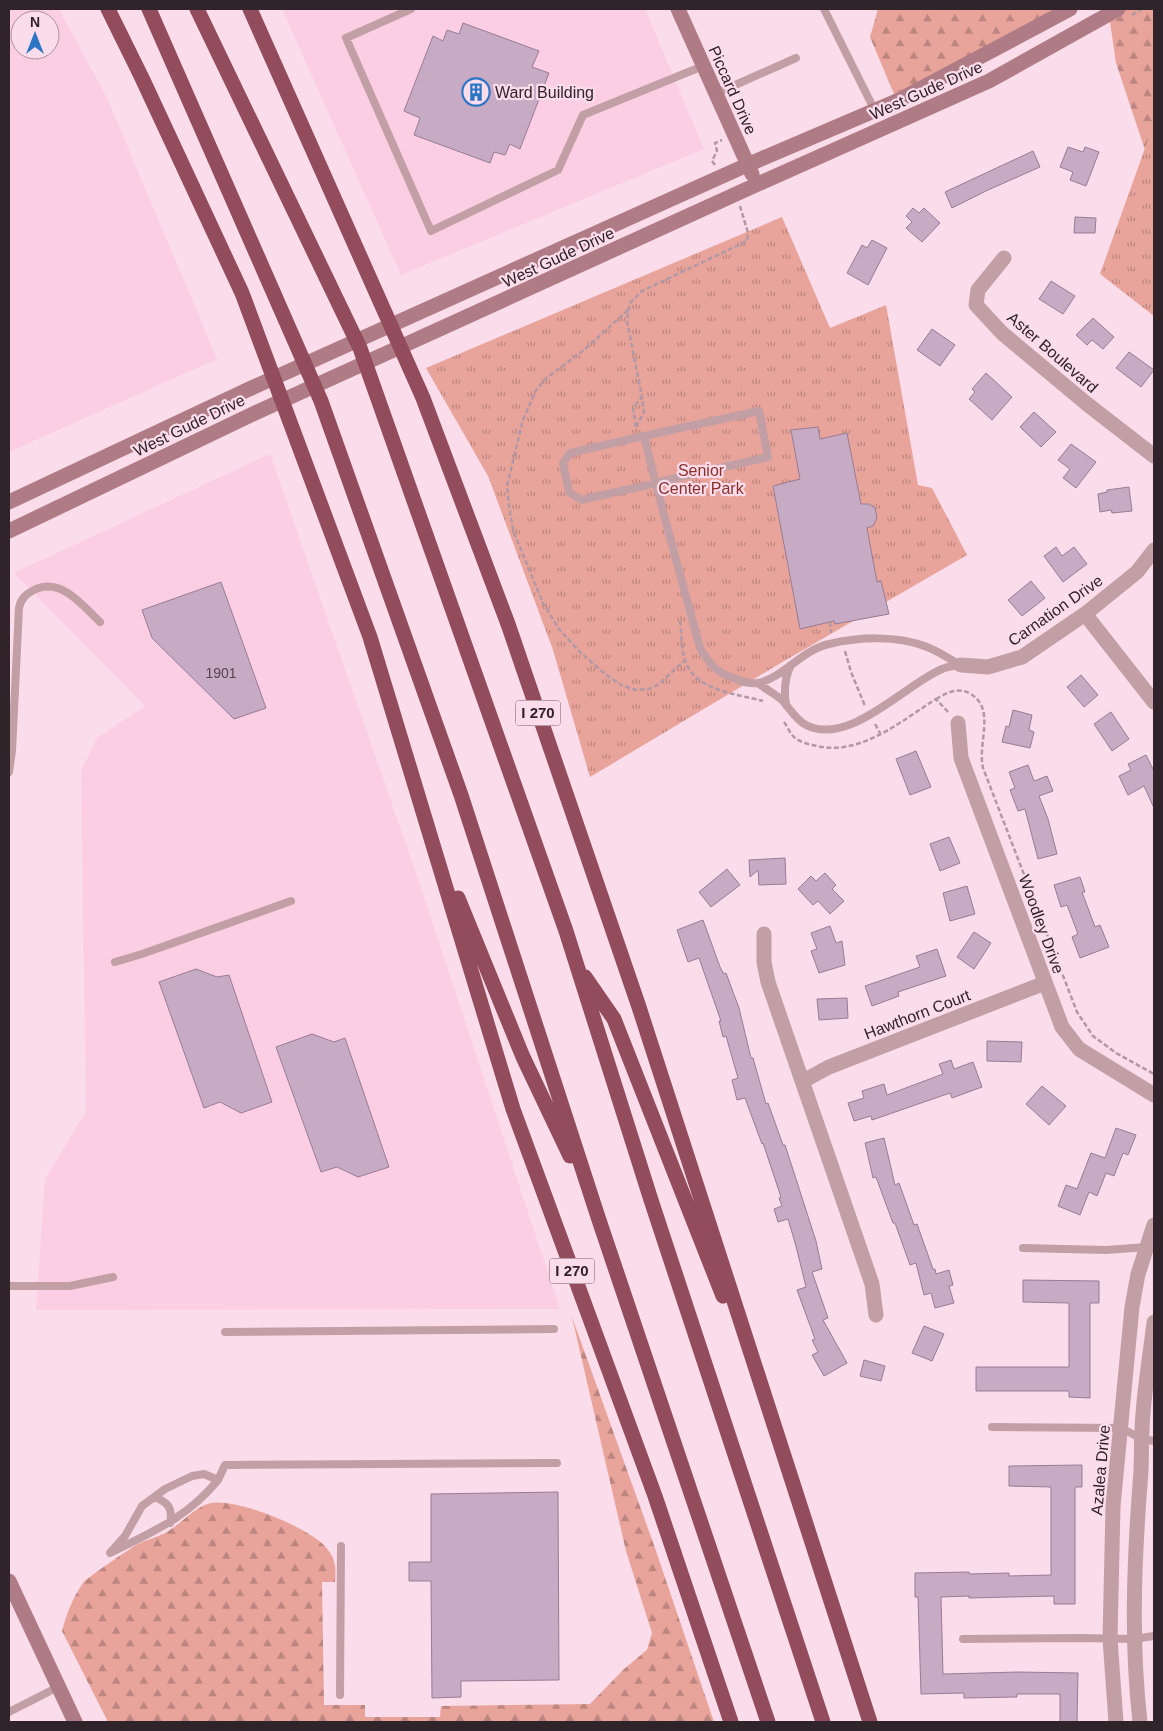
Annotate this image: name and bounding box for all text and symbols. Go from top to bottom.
north arrow [10,10,60,60]
text: N [30,14,40,30]
street label: Piccard Drive [705,43,760,137]
street label: West Gude Drive [867,58,985,123]
building icon: Ward Building [461,77,491,107]
place label: Ward Building [495,84,594,101]
street label: West Gude Drive [500,224,617,291]
street label: Aster Boulevard [1004,309,1101,396]
street label: West Gude Drive [131,391,248,460]
park label: Senior Center Park [658,462,745,497]
street label: Carnation Drive [1005,572,1106,649]
house number: 1901 [205,665,237,681]
road number: I 270 [516,700,560,726]
street label: Woodley Drive [1016,873,1067,976]
street label: Hawthorn Court [862,986,973,1042]
road number: I 270 [550,1258,594,1284]
street label: Azalea Drive [1088,1424,1113,1516]

